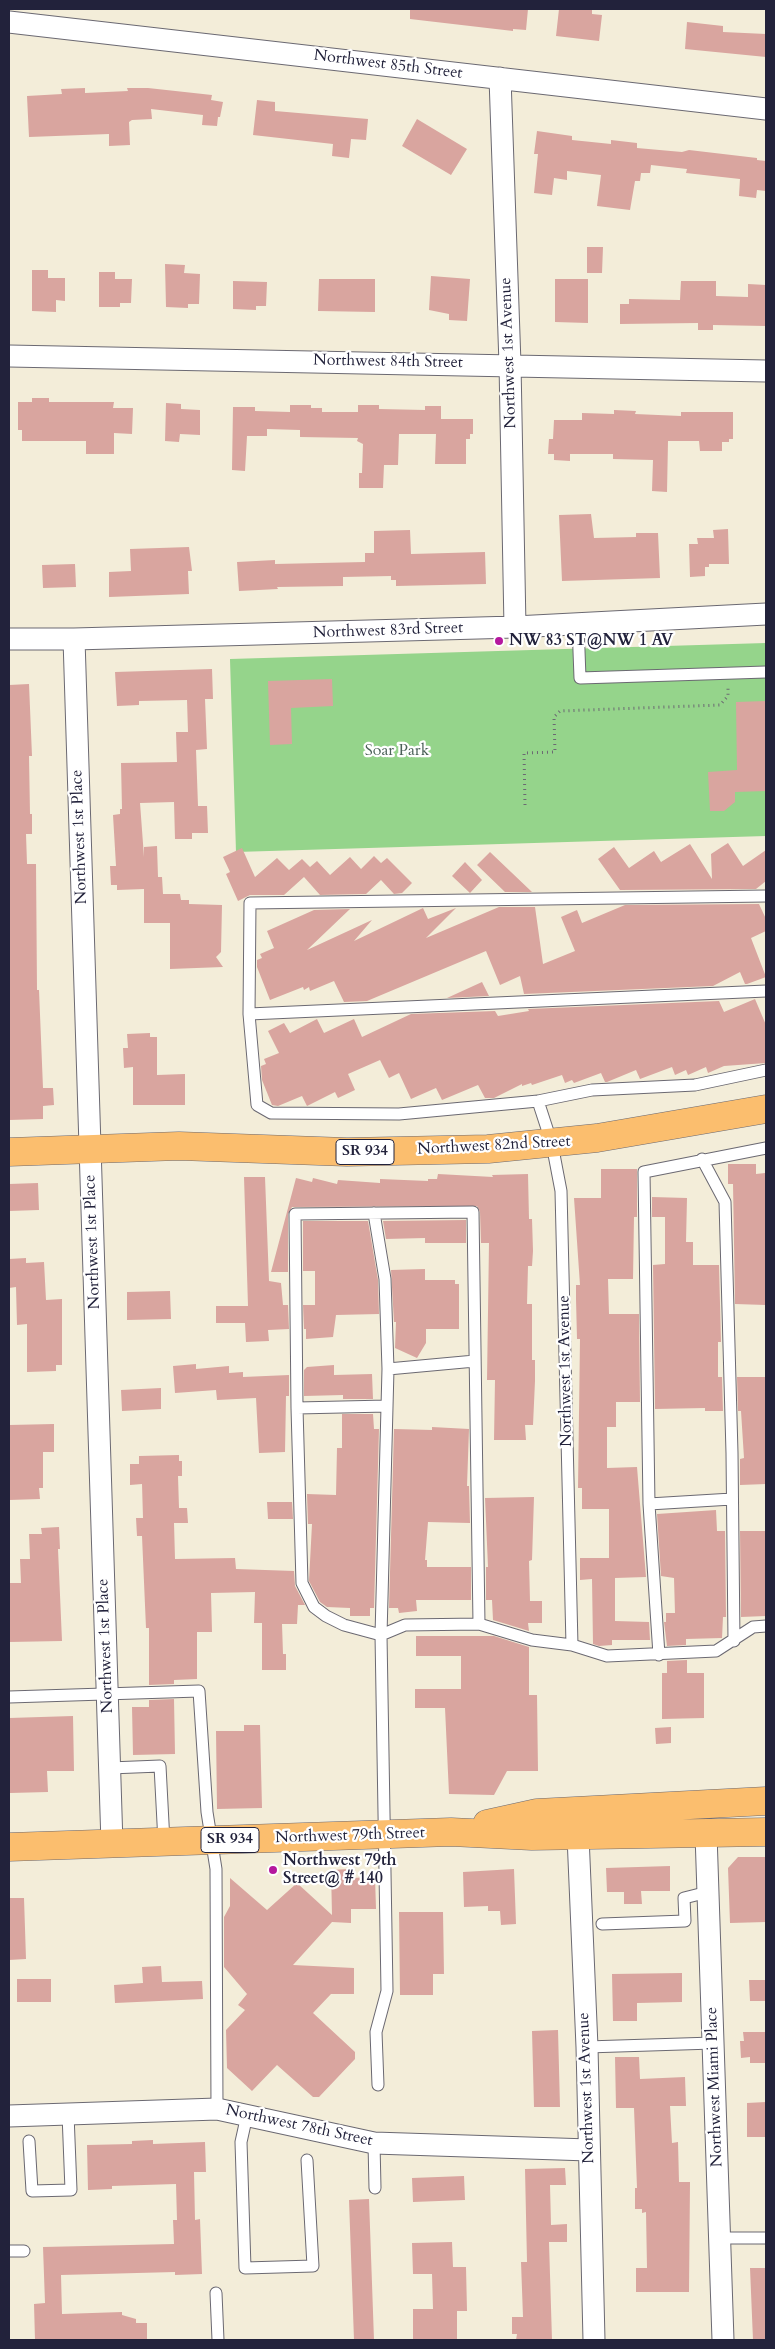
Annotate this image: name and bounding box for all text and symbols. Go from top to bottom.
street label: Northwest 85th Street [312,46,464,84]
street label: Northwest 1st Avenue [497,277,521,429]
street label: Northwest 84th Street [313,351,463,373]
street label: Northwest 83rd Street [313,619,463,643]
place label: NW 83 ST@NW 1 AV [509,631,673,651]
marker: NW 83 ST@NW 1 AV [493,635,505,647]
park label: Soar Park [365,741,429,761]
street label: Northwest 1st Place [68,769,92,905]
street label: Northwest 82nd Street [417,1132,571,1160]
road number: SR 934 [336,1140,394,1164]
street label: Northwest 1st Place [81,1174,105,1310]
street label: Northwest 1st Avenue [555,1295,577,1447]
street label: Northwest 1st Place [94,1578,118,1714]
street label: Northwest 79th Street [275,1824,425,1848]
road number: SR 934 [201,1828,259,1852]
place label: Northwest 79th Street@ # 140 [283,1851,396,1889]
marker: Northwest 79th Street@ # 140 [267,1864,279,1876]
street label: Northwest Miami Place [703,2006,727,2168]
street label: Northwest 1st Avenue [575,2012,599,2164]
street label: Northwest 78th Street [224,2101,374,2151]

